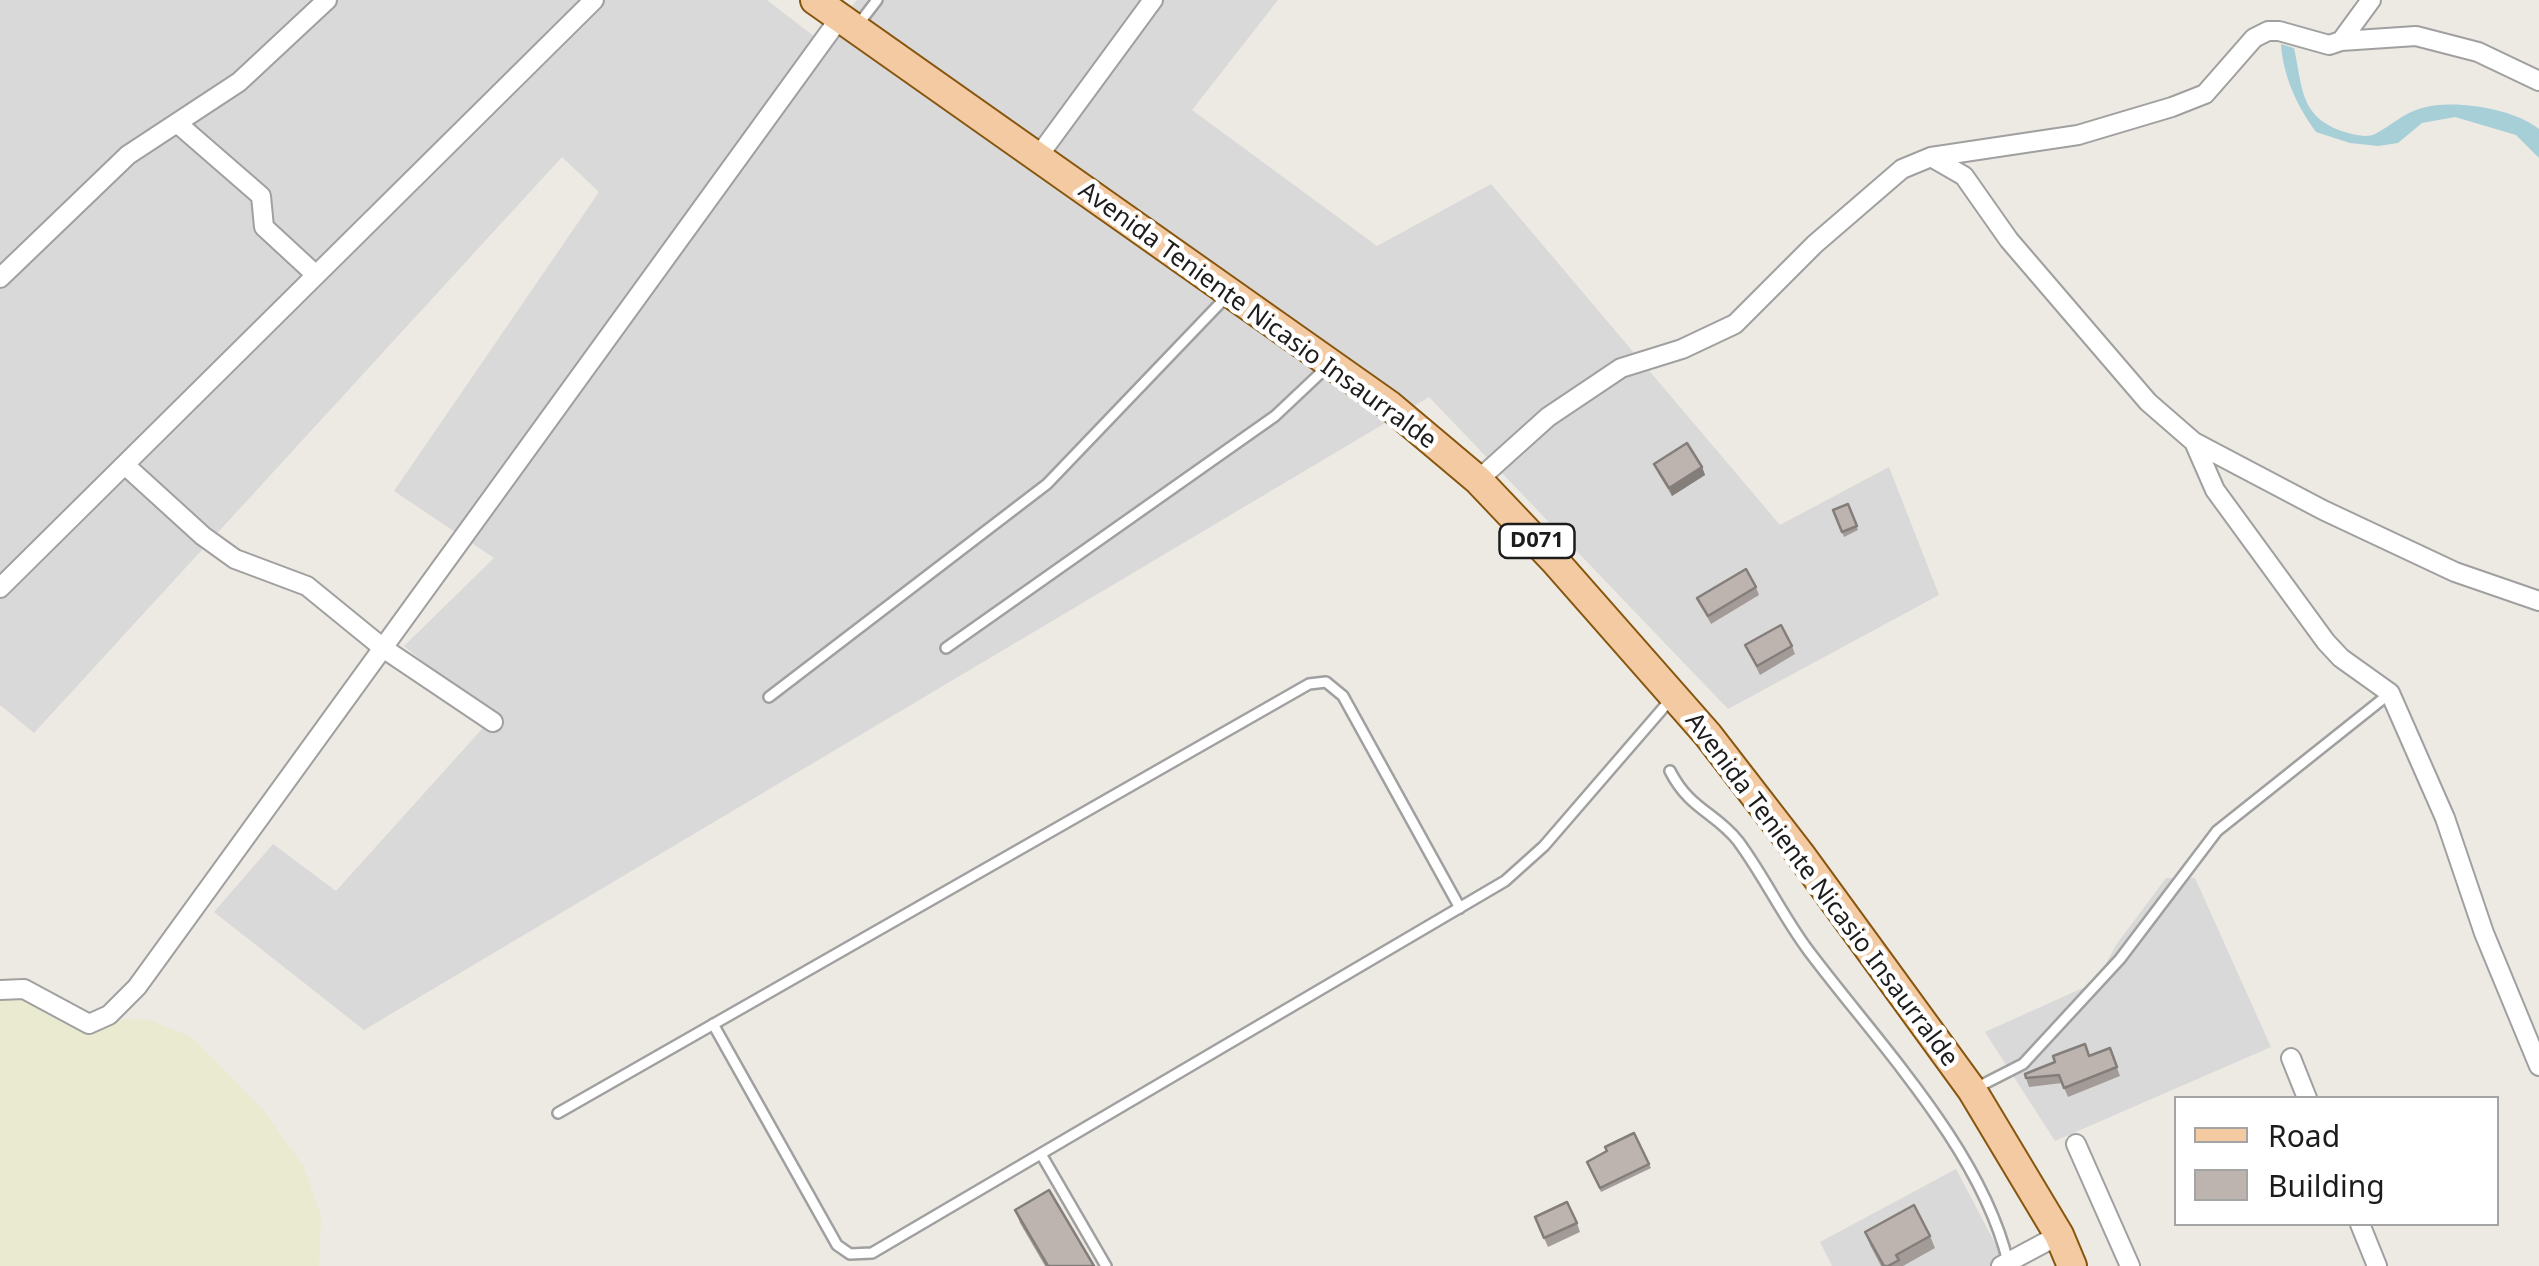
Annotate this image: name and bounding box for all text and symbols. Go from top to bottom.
street label: Avenida Teniente Nicasio Insaurralde [1072,176,1442,456]
road number: D071 [1500,524,1574,558]
street label: Avenida Teniente Nicasio Insaurralde [1678,707,1964,1073]
legend [2174,1096,2499,1226]
text: Road [2268,1115,2340,1156]
text: Building [2268,1165,2385,1206]

